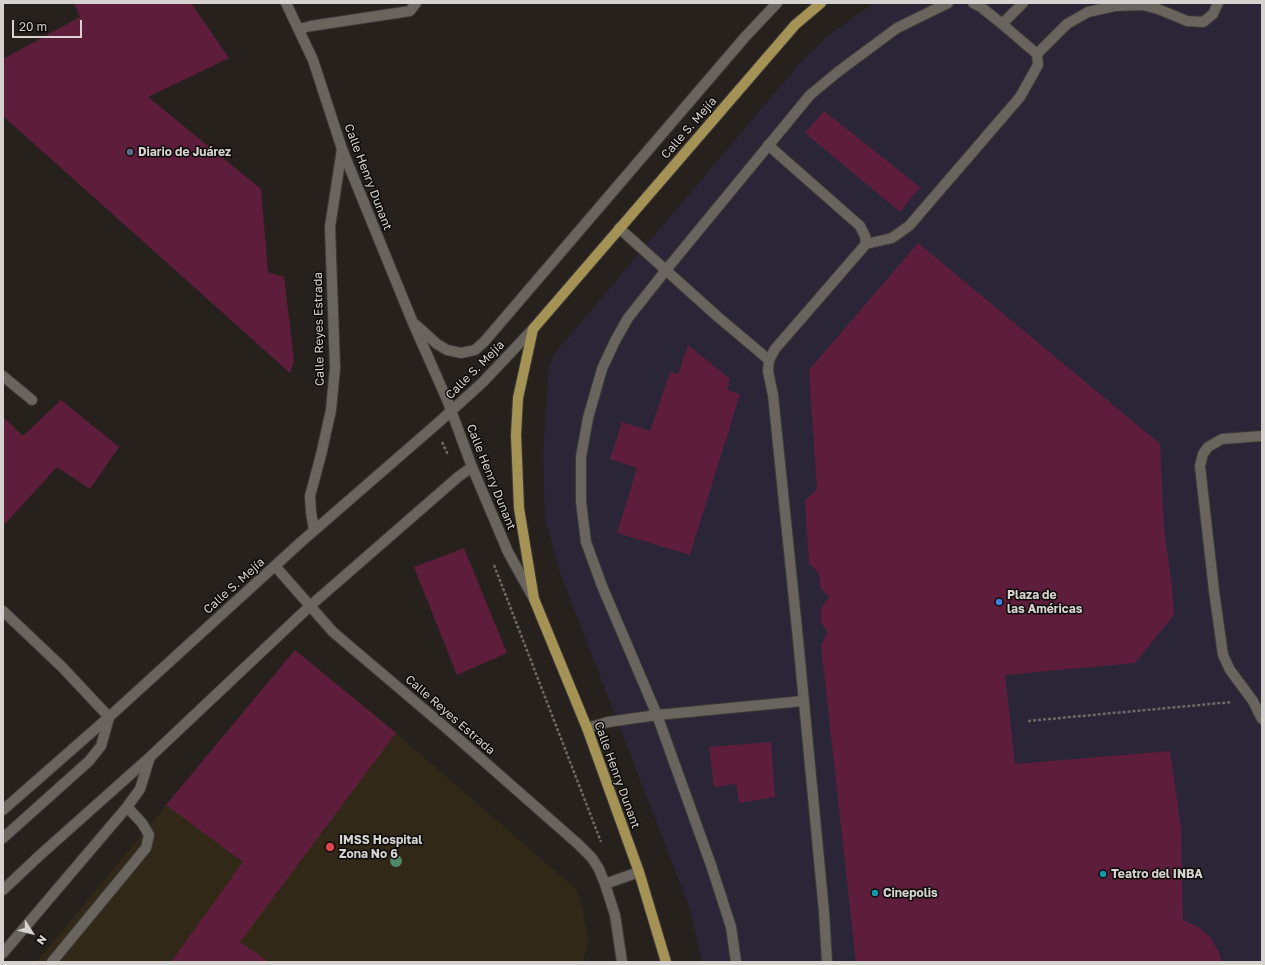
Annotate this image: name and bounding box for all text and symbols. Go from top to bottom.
scale bar [14,12,84,38]
text: 20 m [19,19,47,34]
street label: Calle S. Mejía [658,94,720,162]
street label: Calle Henry Dunant [341,122,395,232]
place label: Diario de Juárez [138,145,231,159]
marker: Diario de Juárez [125,147,135,157]
street label: Calle Reyes Estrada [311,272,327,386]
street label: Calle S. Mejía [443,338,507,402]
street label: Calle Henry Dunant [463,422,519,532]
street label: Calle S. Mejía [201,555,267,617]
place label: Plaza de las Américas [1007,588,1082,616]
marker: Plaza de las Américas [994,597,1004,607]
street label: Calle Reyes Estrada [402,672,498,758]
street label: Calle Henry Dunant [591,720,643,830]
place label: IMSS Hospital Zona No 6 [339,833,422,861]
marker: IMSS Hospital Zona No 6 [324,841,336,853]
place label: Teatro del INBA [1111,867,1203,881]
marker: Teatro del INBA [1098,869,1108,879]
place label: Cinepolis [883,886,938,900]
marker: Cinepolis [870,888,880,898]
north arrow [12,913,52,953]
text: N [34,933,50,948]

